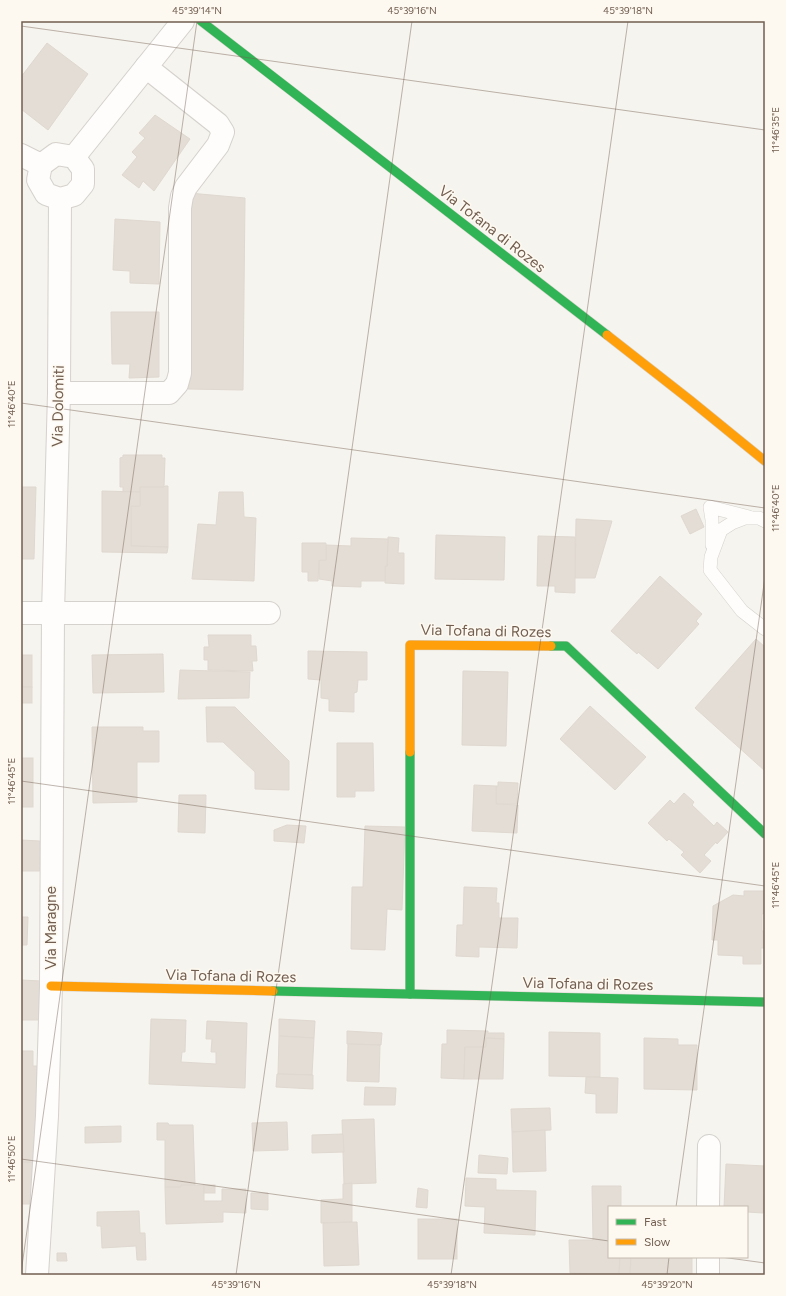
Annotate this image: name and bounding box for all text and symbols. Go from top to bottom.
text: 45°39'14"N [172,4,222,17]
text: 45°39'16"N [387,4,437,17]
text: 45°39'18"N [603,4,653,17]
text: 11°46'35"E [769,107,782,153]
street label: Via Tofana di Rozes [435,182,549,276]
street label: Via Dolomiti [48,365,68,447]
text: 11°46'40"E [5,380,18,428]
text: 11°46'40"E [769,484,782,532]
street label: Via Tofana di Rozes [420,621,552,641]
text: 11°46'45"E [5,757,18,804]
text: 11°46'45"E [769,861,782,908]
street label: Via Maragne [42,886,60,970]
street label: Via Tofana di Rozes [165,966,297,986]
street label: Via Tofana di Rozes [522,974,654,994]
text: 11°46'50"E [5,1135,18,1183]
legend [608,1206,748,1258]
text: Fast [644,1215,667,1229]
text: Slow [644,1235,671,1249]
text: 45°39'16"N [211,1278,261,1291]
text: 45°39'18"N [427,1278,477,1291]
text: 45°39'20"N [641,1278,693,1291]

